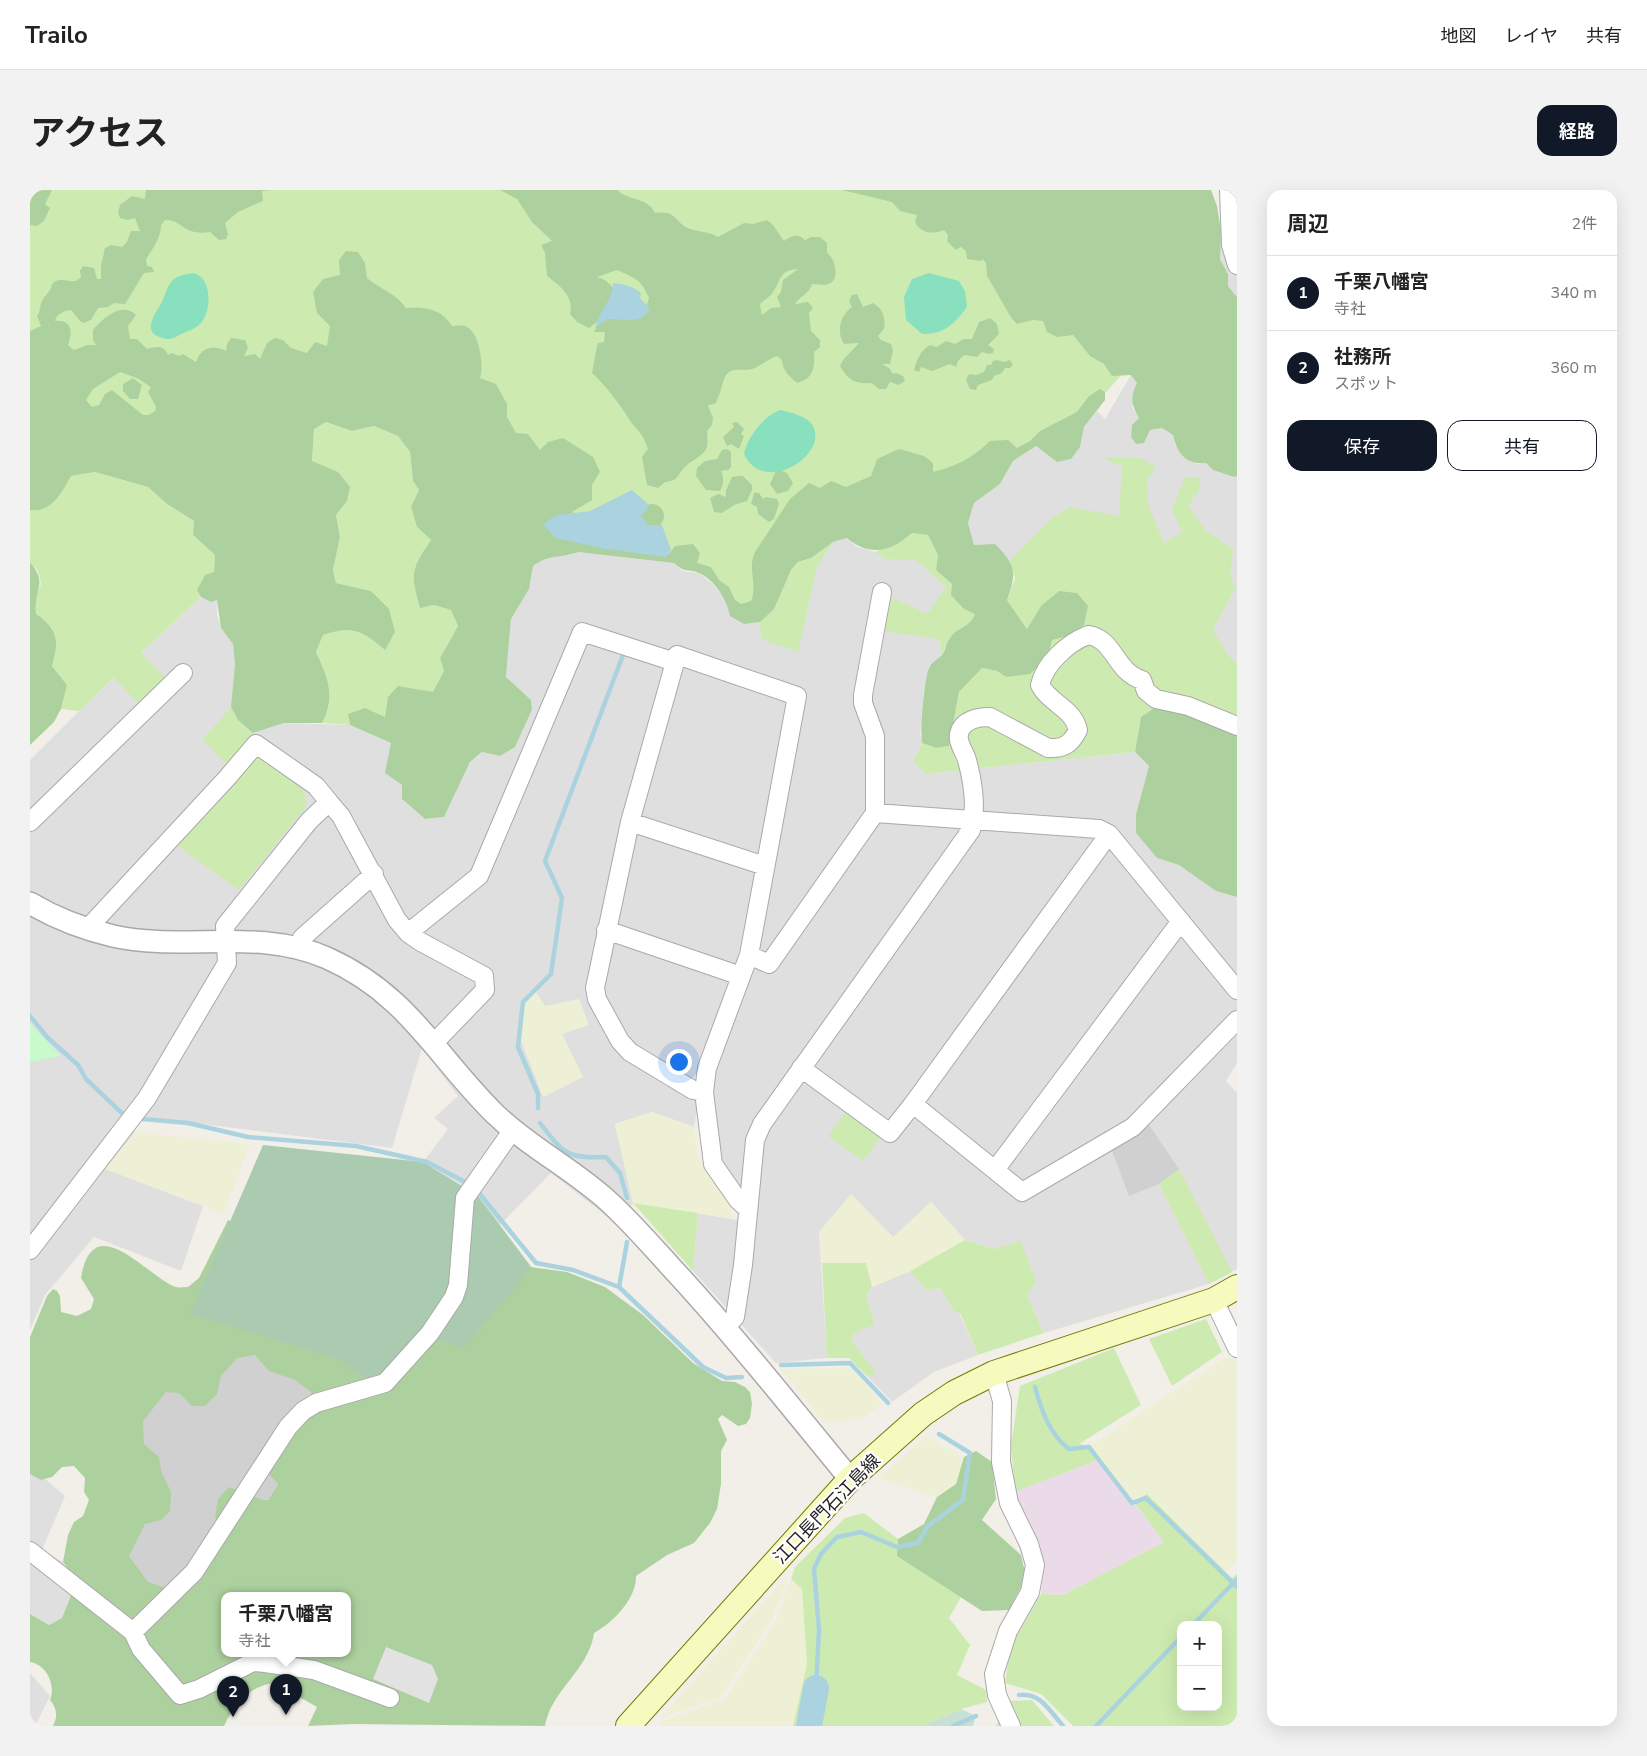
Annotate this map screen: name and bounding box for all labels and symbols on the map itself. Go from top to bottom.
your location [666,1049,692,1075]
street label: 江口長門石江島線 [768,1449,886,1569]
pin: 1 [270,1674,302,1715]
pin: 2 [217,1676,249,1717]

